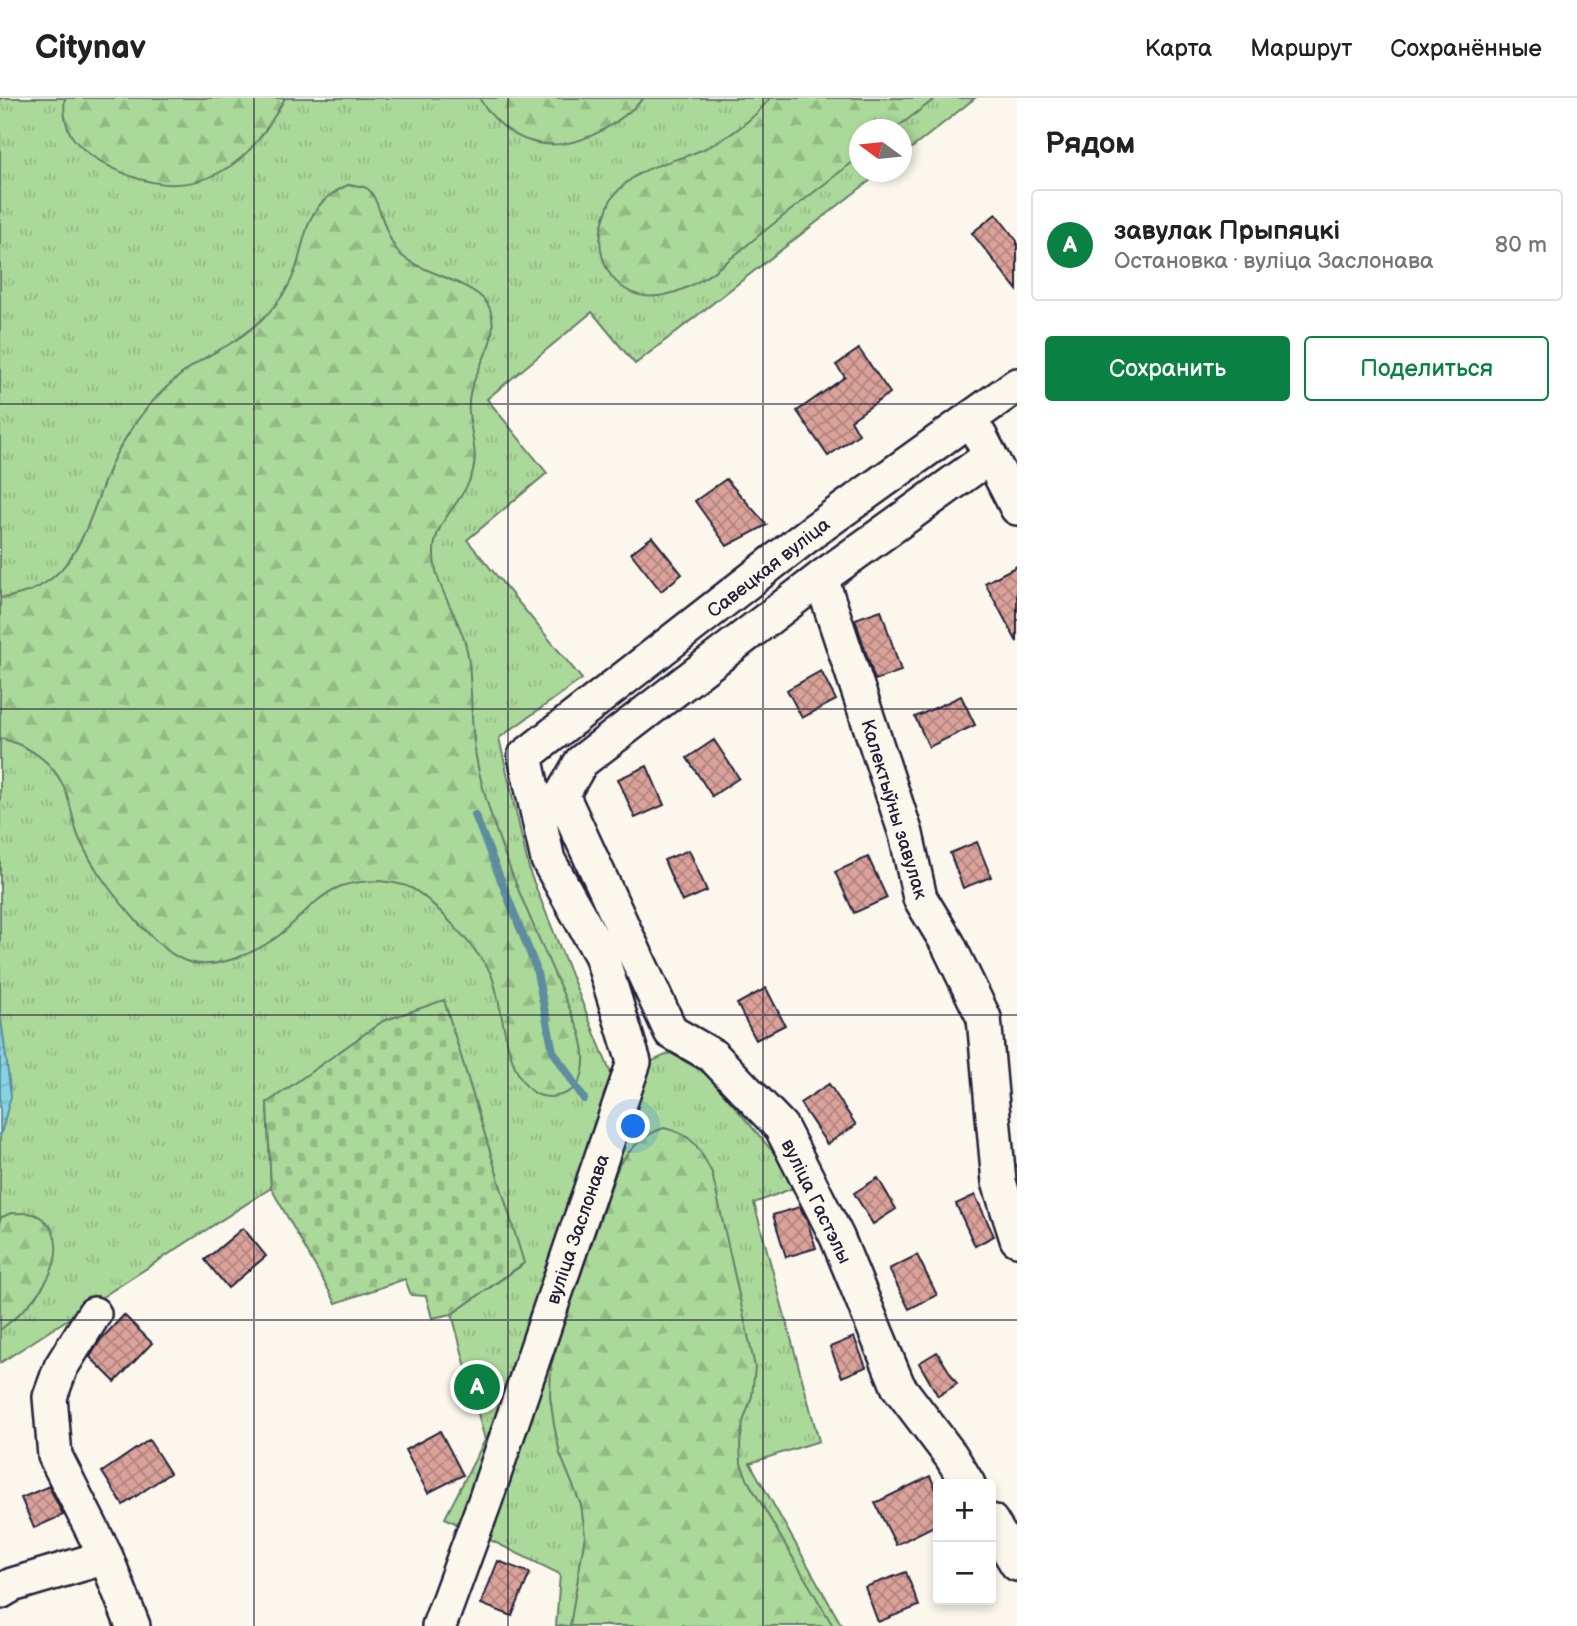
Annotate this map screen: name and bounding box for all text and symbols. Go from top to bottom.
text: Citynav [35,28,146,68]
text: Карта [1145,34,1212,63]
text: Маршрут [1250,34,1352,63]
text: Сохранённые [1390,34,1542,63]
north arrow [849,119,912,182]
text: Рядом [1045,126,1135,162]
text: завулак Прыпяцкі [1114,216,1340,247]
text: A [1063,231,1077,259]
text: 80 m [1495,231,1547,259]
text: Остановка · вуліца Заслонава [1114,247,1434,275]
button: Сохранить [1045,336,1290,401]
button: Поделиться [1304,336,1549,401]
street label: Савецкая вуліца [703,513,835,623]
street label: Калектыўны завулак [855,717,932,902]
your location [616,1109,650,1143]
street label: вуліца Гастэлы [776,1136,856,1268]
street label: вуліца Заслонава [542,1151,615,1308]
pin: A [454,1361,500,1413]
map controls [933,1479,996,1605]
button: + [933,1479,996,1542]
button: − [933,1542,996,1605]

